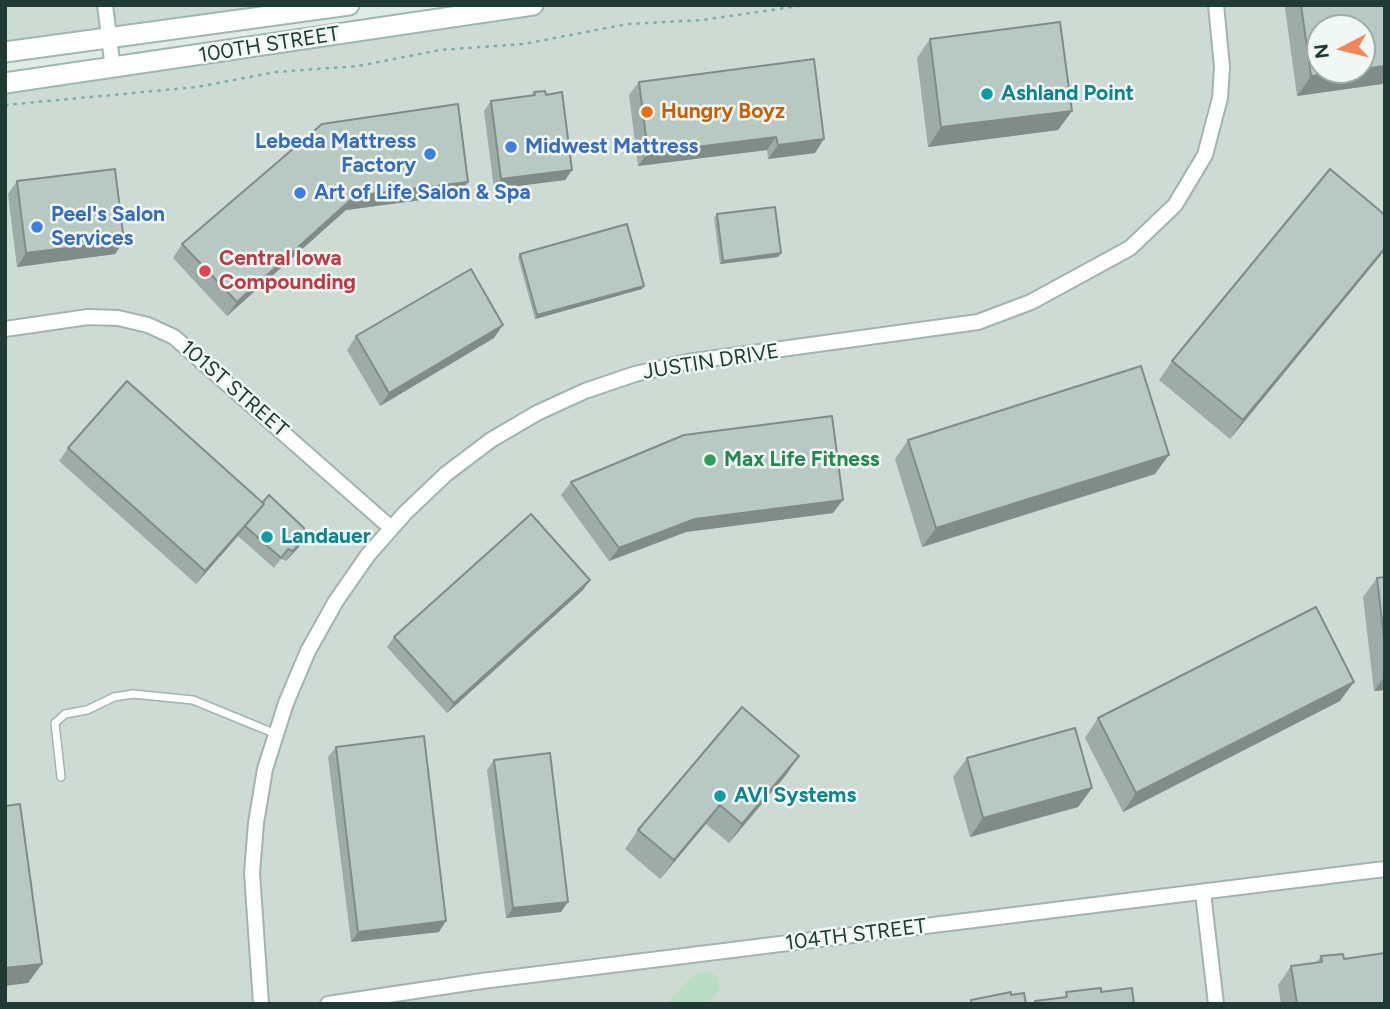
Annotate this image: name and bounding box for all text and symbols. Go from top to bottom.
north arrow [1306,14,1376,84]
street label: 100TH STREET [197,21,341,69]
text: N [1309,43,1334,60]
place label: Ashland Point [1001,81,1134,107]
marker: Ashland Point [979,86,995,102]
place label: Hungry Boyz [661,99,785,125]
marker: Hungry Boyz [639,104,655,120]
place label: Lebeda Mattress Factory [255,129,416,179]
place label: Midwest Mattress [525,134,698,160]
marker: Midwest Mattress [503,139,519,155]
marker: Lebeda Mattress Factory [422,146,438,162]
place label: Art of Life Salon & Spa [314,180,531,206]
marker: Art of Life Salon & Spa [292,185,308,201]
place label: Peel's Salon Services [51,202,165,252]
marker: Peel's Salon Services [29,219,45,235]
place label: Central Iowa Compounding [219,246,356,296]
marker: Central Iowa Compounding [197,263,213,279]
street label: 101ST STREET [175,335,293,443]
street label: JUSTIN DRIVE [641,339,781,385]
place label: Max Life Fitness [724,447,880,473]
marker: Max Life Fitness [702,452,718,468]
place label: Landauer [281,524,371,550]
marker: Landauer [259,529,275,545]
place label: AVI Systems [734,783,856,809]
marker: AVI Systems [712,788,728,804]
street label: 104TH STREET [784,914,928,956]

